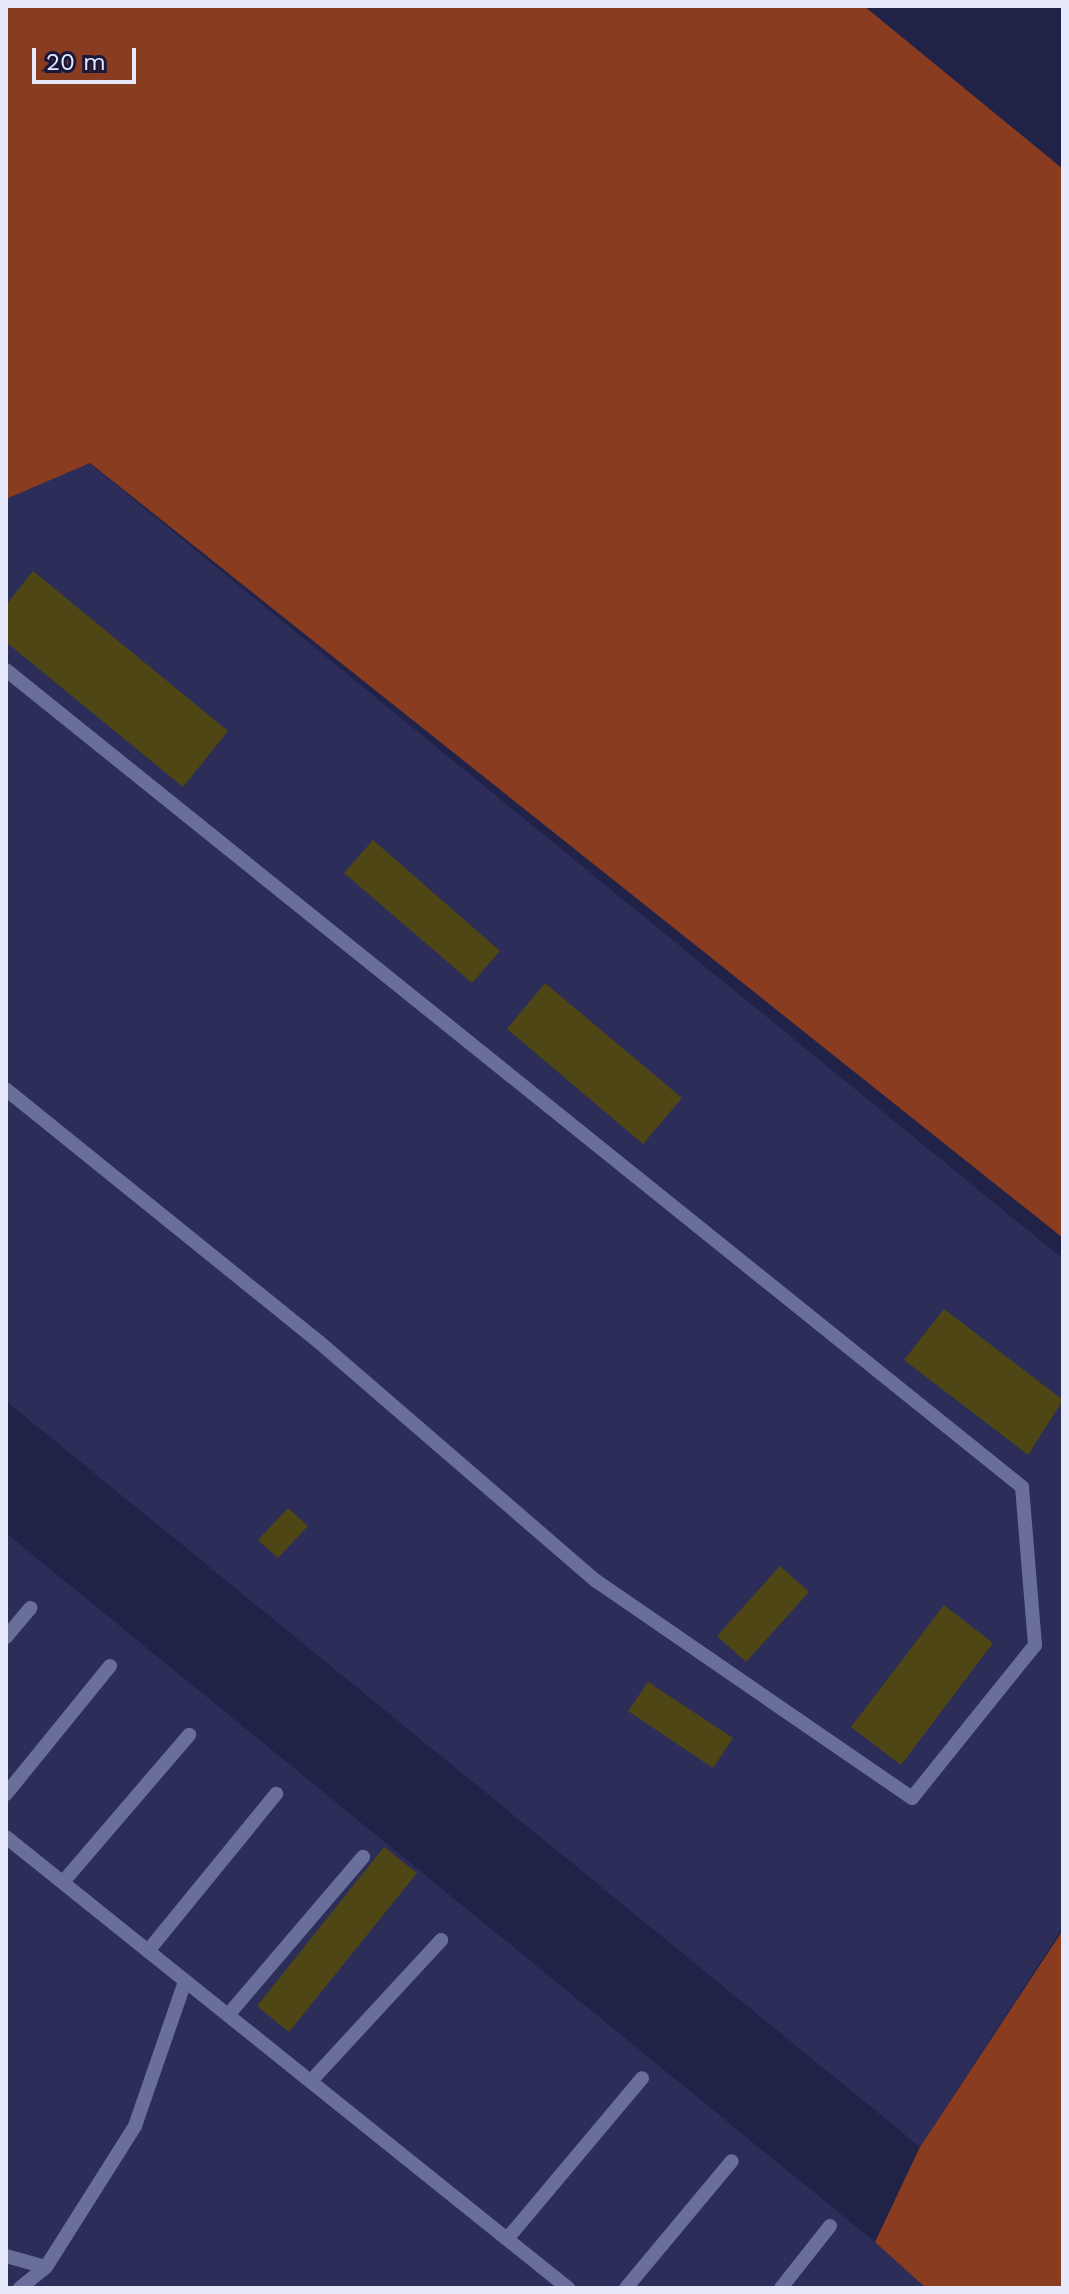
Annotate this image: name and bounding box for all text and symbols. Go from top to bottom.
scale bar [36,32,140,82]
text: 20 m [46,48,106,76]

